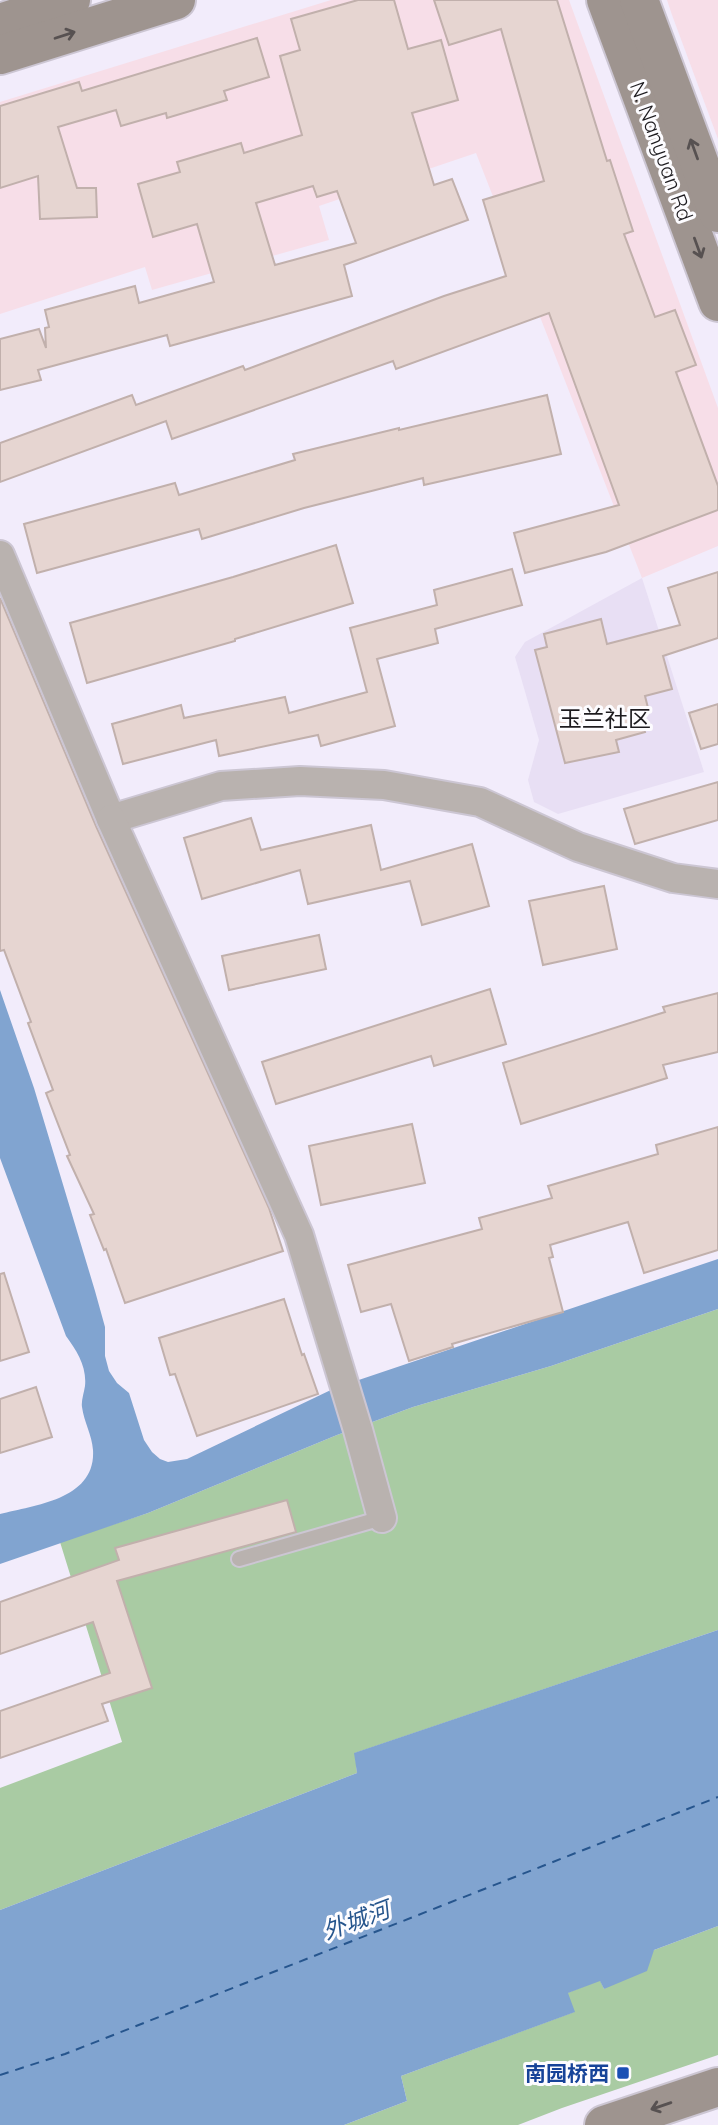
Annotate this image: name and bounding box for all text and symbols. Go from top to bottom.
one-way arrow [54,28,76,41]
street label: N. Nanyuan Rd [625,78,699,224]
one-way arrow [687,139,700,161]
one-way arrow [693,236,705,258]
district label: 玉兰社区 [559,704,651,733]
water label: 外城河 [319,1893,397,1945]
place label: 南园桥西 [525,2060,609,2086]
marker: 南园桥西 [615,2065,631,2081]
one-way arrow [650,2100,672,2113]

